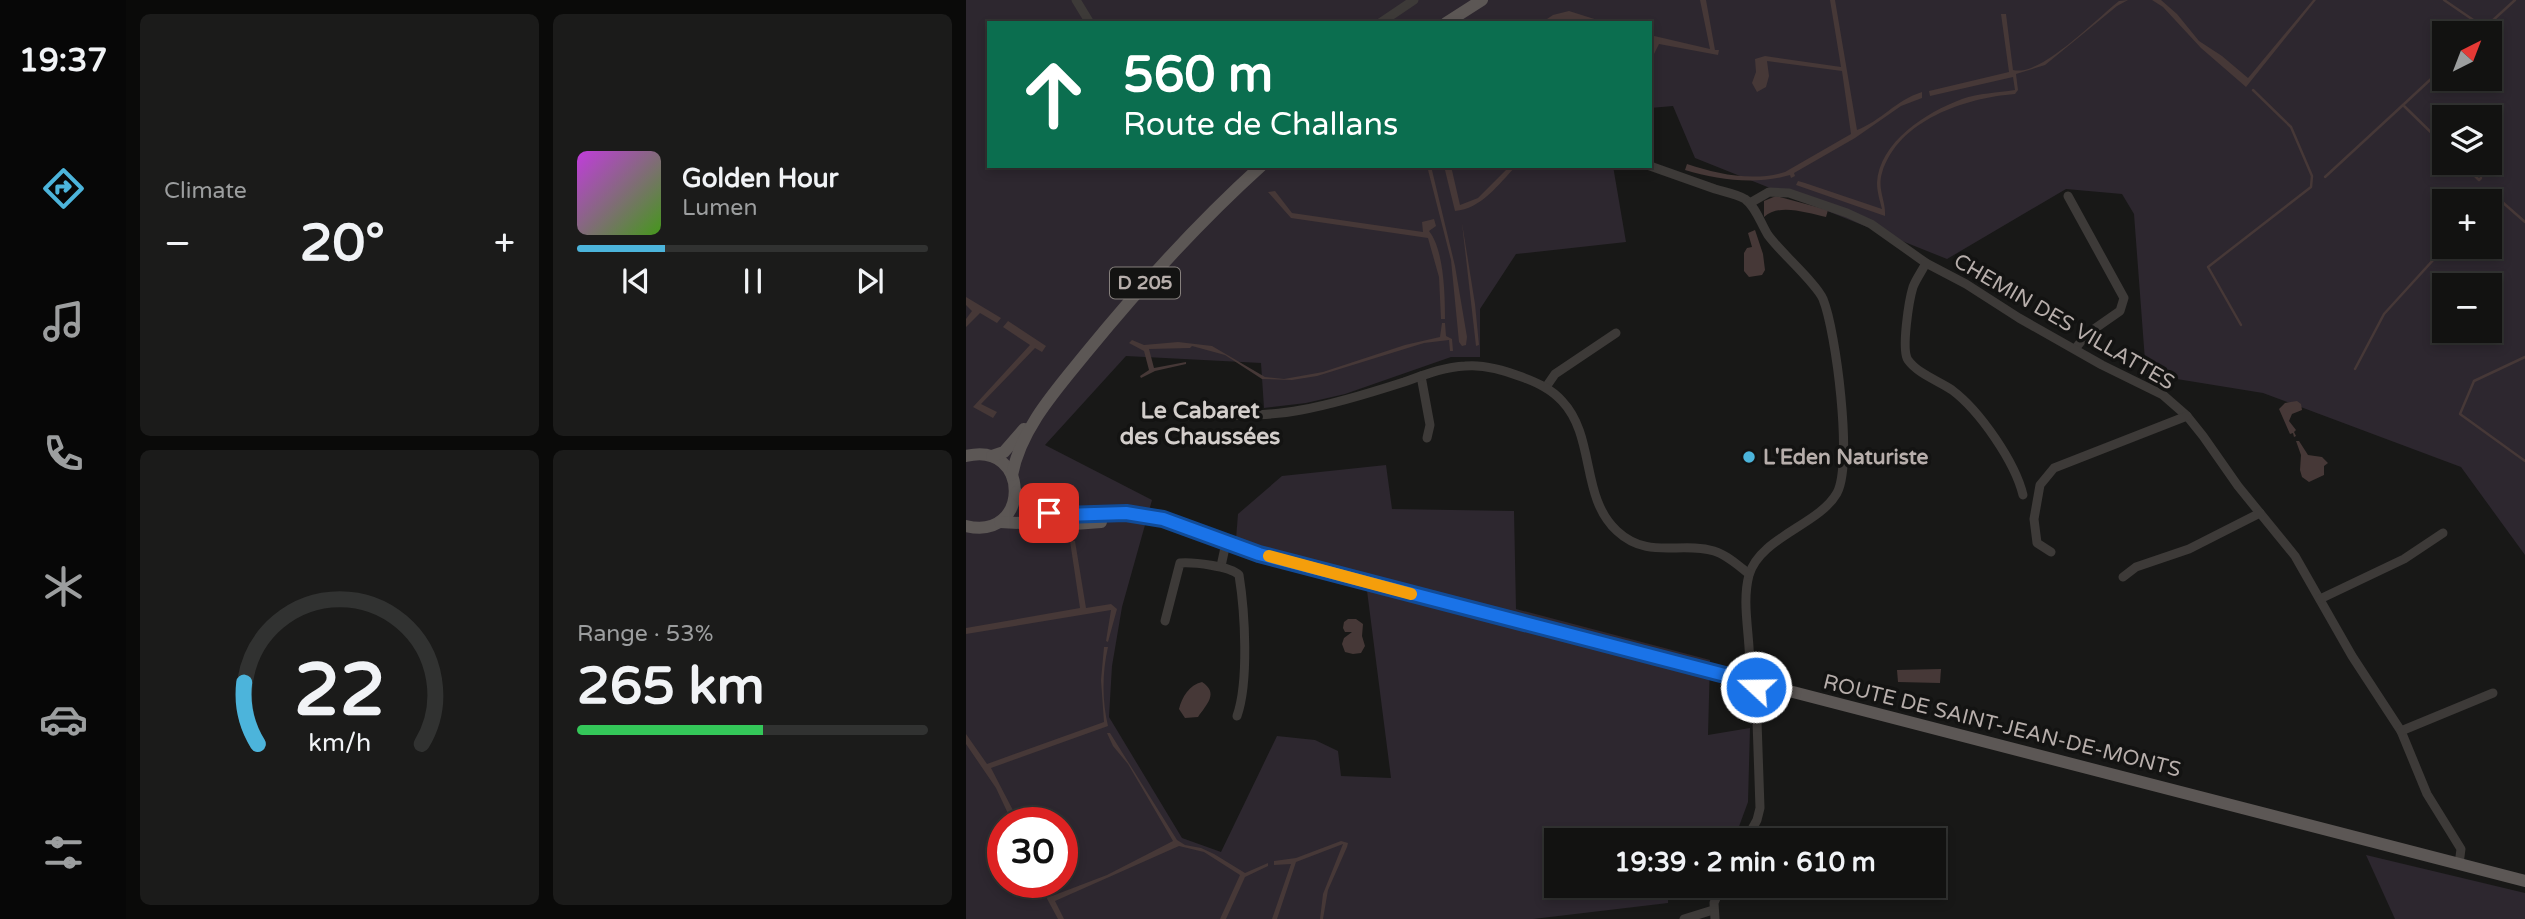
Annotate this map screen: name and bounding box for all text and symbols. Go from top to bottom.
north arrow [2432,21,2502,91]
map controls [2432,21,2502,343]
text: 19:37 [19,42,107,80]
text: 560 m [1123,46,1273,105]
icon: ahead [1008,49,1099,140]
button: layers [2432,105,2502,175]
text: Route de Challans [1123,106,1398,144]
text: Golden Hour [682,163,839,194]
icon: directions [39,164,88,213]
text: Climate [164,177,247,205]
button: + [2432,189,2502,259]
text: Lumen [682,194,757,222]
text: 20° [300,212,385,275]
text: − [164,221,191,267]
text: + [494,221,515,267]
street label: CHEMIN DES VILLATTES [1949,249,2179,396]
icon: previous [617,262,655,300]
icon: pause [734,262,772,300]
icon: next [851,262,889,300]
road number: D 205 [1110,268,1180,298]
button: − [2432,273,2502,343]
icon: music [39,297,88,346]
district label: Le Cabaret des Chaussées [1120,397,1280,451]
icon: phone [39,429,88,478]
place label: L'Eden Naturiste [1763,445,1929,470]
marker: L'Eden Naturiste [1741,449,1757,465]
pin [1019,483,1079,543]
icon: arrive [1030,494,1068,532]
icon: climate [39,562,88,611]
text: Range · 53% [577,620,713,648]
text: 22 [294,647,385,735]
position arrow [1719,650,1793,724]
text: 265 km [577,655,765,718]
street label: ROUTE DE SAINT-JEAN-DE-MONTS [1821,669,2183,783]
icon: car [39,695,88,744]
text: km/h [308,727,371,757]
speed limit sign: 30 [987,807,1078,898]
icon: filters [39,828,88,877]
text: 19:39 · 2 min · 610 m [1614,847,1876,878]

